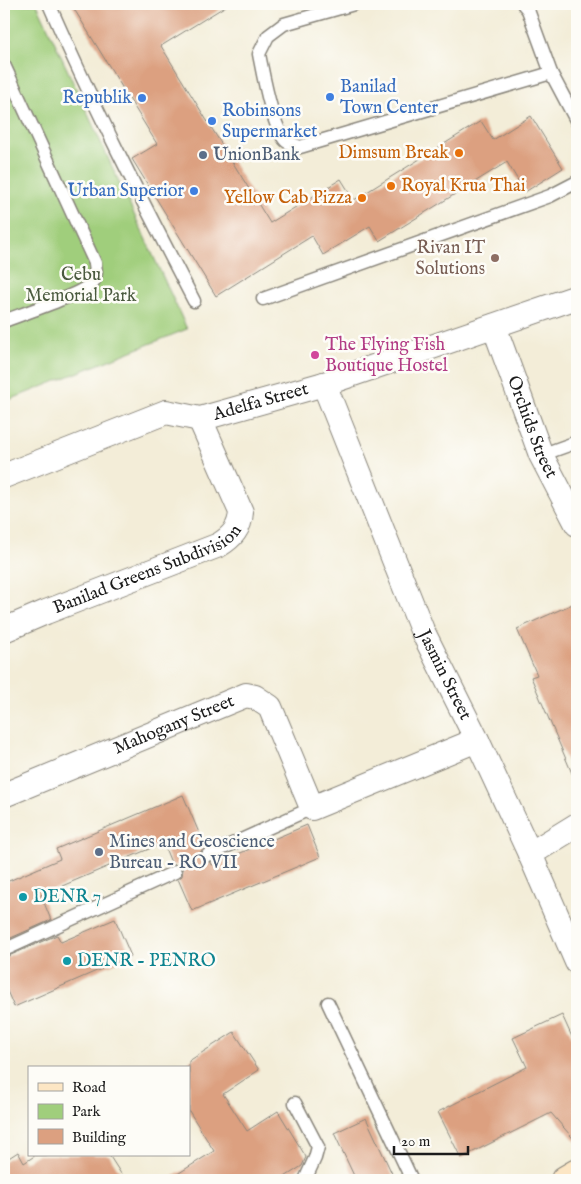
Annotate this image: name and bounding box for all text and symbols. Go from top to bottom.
place label: Banilad Town Center [340,76,438,120]
place label: Republik [62,87,132,110]
marker: Banilad Town Center [324,91,336,103]
marker: Republik [136,92,148,104]
place label: Robinsons Supermarket [222,100,317,144]
marker: Robinsons Supermarket [206,115,218,127]
place label: Dimsum Break [338,142,449,165]
place label: UnionBank [213,144,301,167]
marker: Dimsum Break [453,147,465,159]
marker: UnionBank [197,149,209,161]
place label: Royal Krua Thai [401,175,526,198]
place label: Urban Superior [68,180,184,203]
marker: Royal Krua Thai [385,180,397,192]
marker: Urban Superior [188,185,200,197]
place label: Yellow Cab Pizza [224,187,352,210]
marker: Yellow Cab Pizza [356,192,368,204]
place label: Rivan IT Solutions [416,237,485,281]
marker: Rivan IT Solutions [489,252,501,264]
park label: Cebu Memorial Park [26,264,137,308]
place label: The Flying Fish Boutique Hostel [325,334,448,378]
marker: The Flying Fish Boutique Hostel [309,349,321,361]
street label: Orchids Street [502,373,563,482]
street label: Adelfa Street [209,377,311,427]
street label: Banilad Greens Subdivision [50,520,248,620]
street label: Jasmin Street [411,624,477,724]
street label: Mahogany Street [110,690,238,760]
place label: Mines and Geoscience Bureau - RO VII [109,831,275,875]
marker: Mines and Geoscience Bureau - RO VII [93,846,105,858]
place label: DENR 7 [33,886,101,909]
marker: DENR 7 [17,891,29,903]
place label: DENR - PENRO [77,950,216,973]
marker: DENR - PENRO [61,955,73,967]
legend [28,1066,190,1156]
text: Road [72,1078,107,1097]
text: Park [72,1102,102,1121]
scale bar [394,1124,467,1156]
text: Building [72,1128,127,1147]
text: 20 m [401,1132,431,1151]

